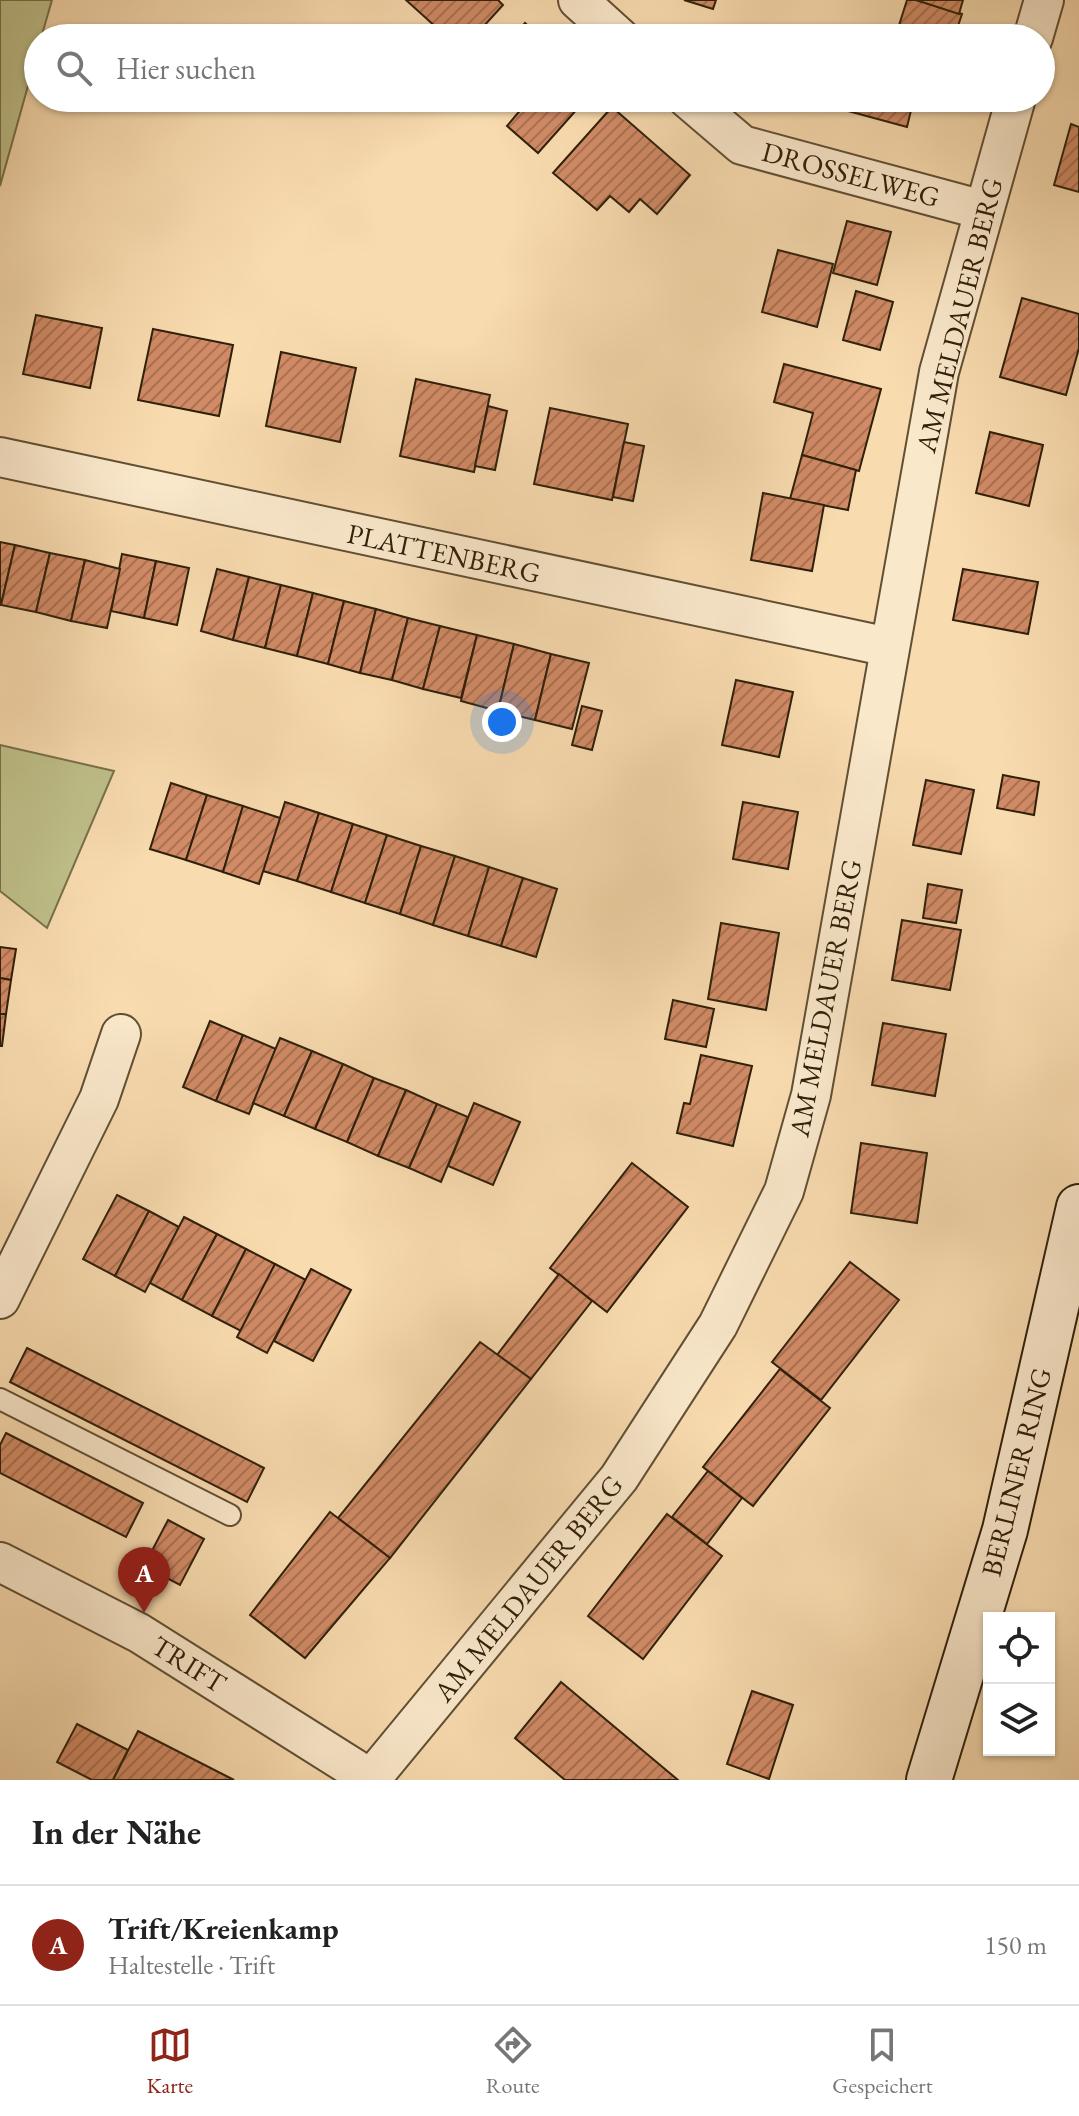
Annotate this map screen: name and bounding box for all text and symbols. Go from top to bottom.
search box [24,24,1055,112]
icon: search [52,46,96,90]
text: Hier suchen [116,49,256,88]
street label: DROSSELWEG [758,133,944,215]
street label: AM MELDAUER BERG [907,174,1011,457]
street label: PLATTENBERG [344,515,544,591]
your location [482,702,522,742]
street label: AM MELDAUER BERG [780,856,870,1141]
street label: BERLINER RING [973,1364,1059,1580]
street label: AM MELDAUER BERG [425,1467,631,1710]
pin: A [118,1547,170,1613]
map controls [983,1612,1055,1756]
button: locate [983,1612,1055,1684]
street label: TRIFT [145,1627,233,1701]
button: layers [983,1684,1055,1756]
text: In der Nähe [32,1810,201,1854]
text: Trift/Kreienkamp [108,1909,339,1948]
text: A [49,1928,67,1962]
text: 150 m [984,1928,1047,1962]
text: Haltestelle · Trift [108,1948,275,1982]
tab: Karte [146,2023,193,2100]
tab: Route [486,2023,540,2100]
tab: Gespeichert [832,2023,933,2100]

